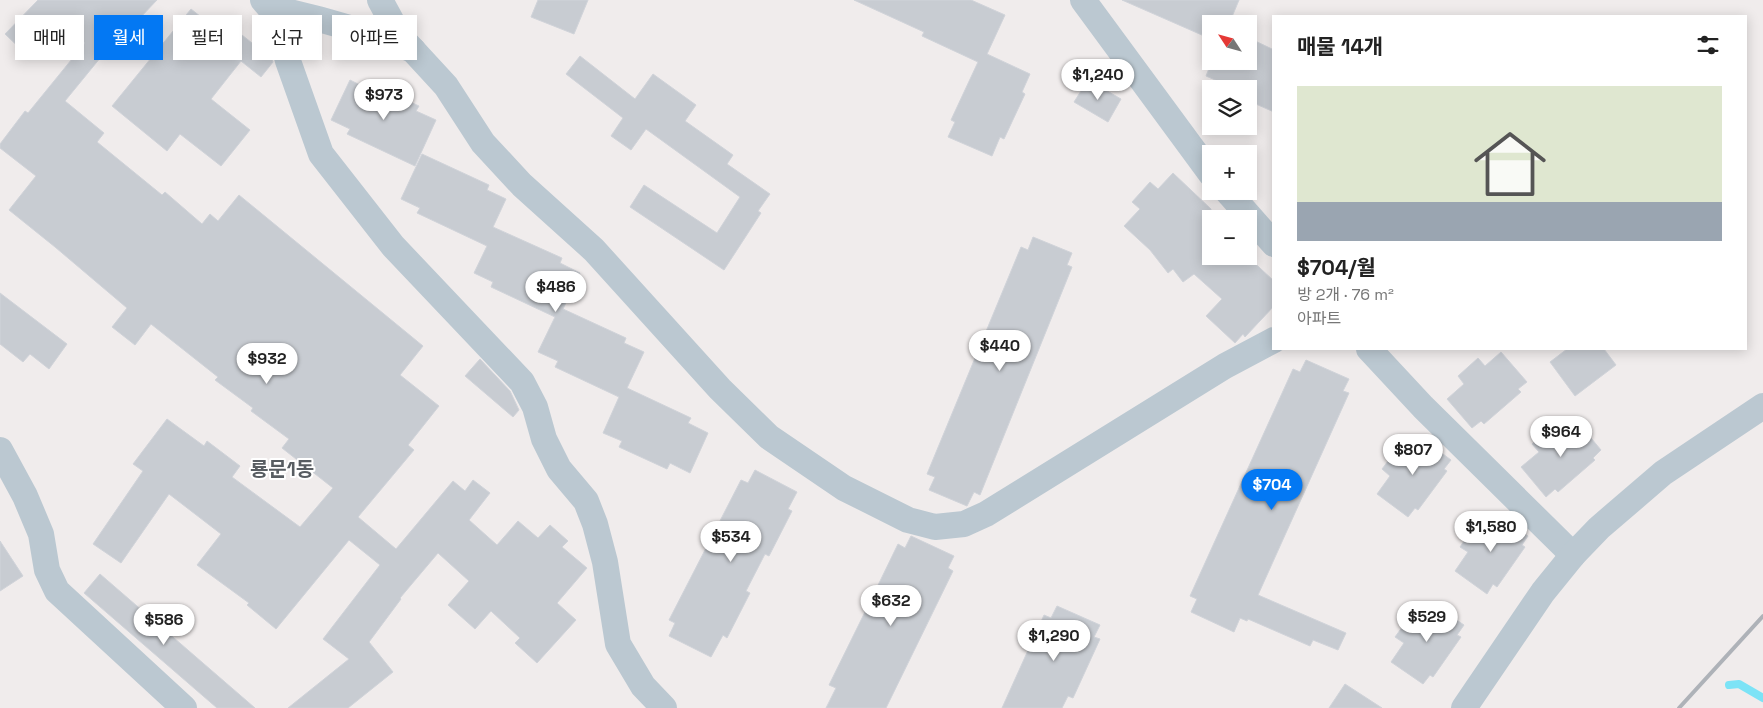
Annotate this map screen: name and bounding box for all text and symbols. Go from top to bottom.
chip: 매매 [15,15,84,60]
chip: 월세 [94,15,163,60]
chip: 필터 [173,15,242,60]
chip: 신규 [252,15,322,60]
chip: 아파트 [332,15,417,60]
north arrow [1202,15,1258,70]
map controls [1202,15,1257,265]
icon: filters [1694,31,1722,59]
text: 매물 14개 [1297,33,1383,60]
pin: $1,240 [1057,58,1139,101]
text: $1,240 [1072,64,1124,85]
pin: $973 [354,78,414,121]
button: layers [1202,80,1257,135]
text: $973 [365,84,403,105]
icon: home [1465,119,1555,209]
button: + [1202,145,1257,200]
button: − [1202,210,1257,265]
text: $704/월 [1297,254,1376,281]
pin: $486 [526,270,586,313]
text: $486 [536,276,576,297]
text: 방 2개 · 76 m² [1297,284,1394,305]
text: 아파트 [1297,308,1341,329]
pin: $440 [970,330,1030,372]
text: $440 [980,335,1020,356]
pin: $932 [237,342,297,385]
text: $932 [248,348,286,369]
pin: $964 [1531,416,1591,458]
text: $964 [1541,421,1581,442]
pin: $807 [1383,434,1443,476]
text: $807 [1394,439,1432,460]
district label: 룡문1동 [250,456,314,482]
pin: $704 [1242,468,1302,511]
text: $704 [1252,474,1292,495]
pin: $1,580 [1450,510,1532,553]
text: $1,580 [1465,516,1517,537]
pin: $534 [701,520,761,563]
text: $534 [711,526,751,547]
pin: $632 [861,584,921,627]
text: $632 [872,590,910,611]
pin: $529 [1397,600,1457,643]
pin: $586 [134,604,194,646]
text: $529 [1408,606,1446,627]
text: $586 [145,609,183,630]
pin: $1,290 [1013,620,1095,662]
text: $1,290 [1028,625,1080,646]

